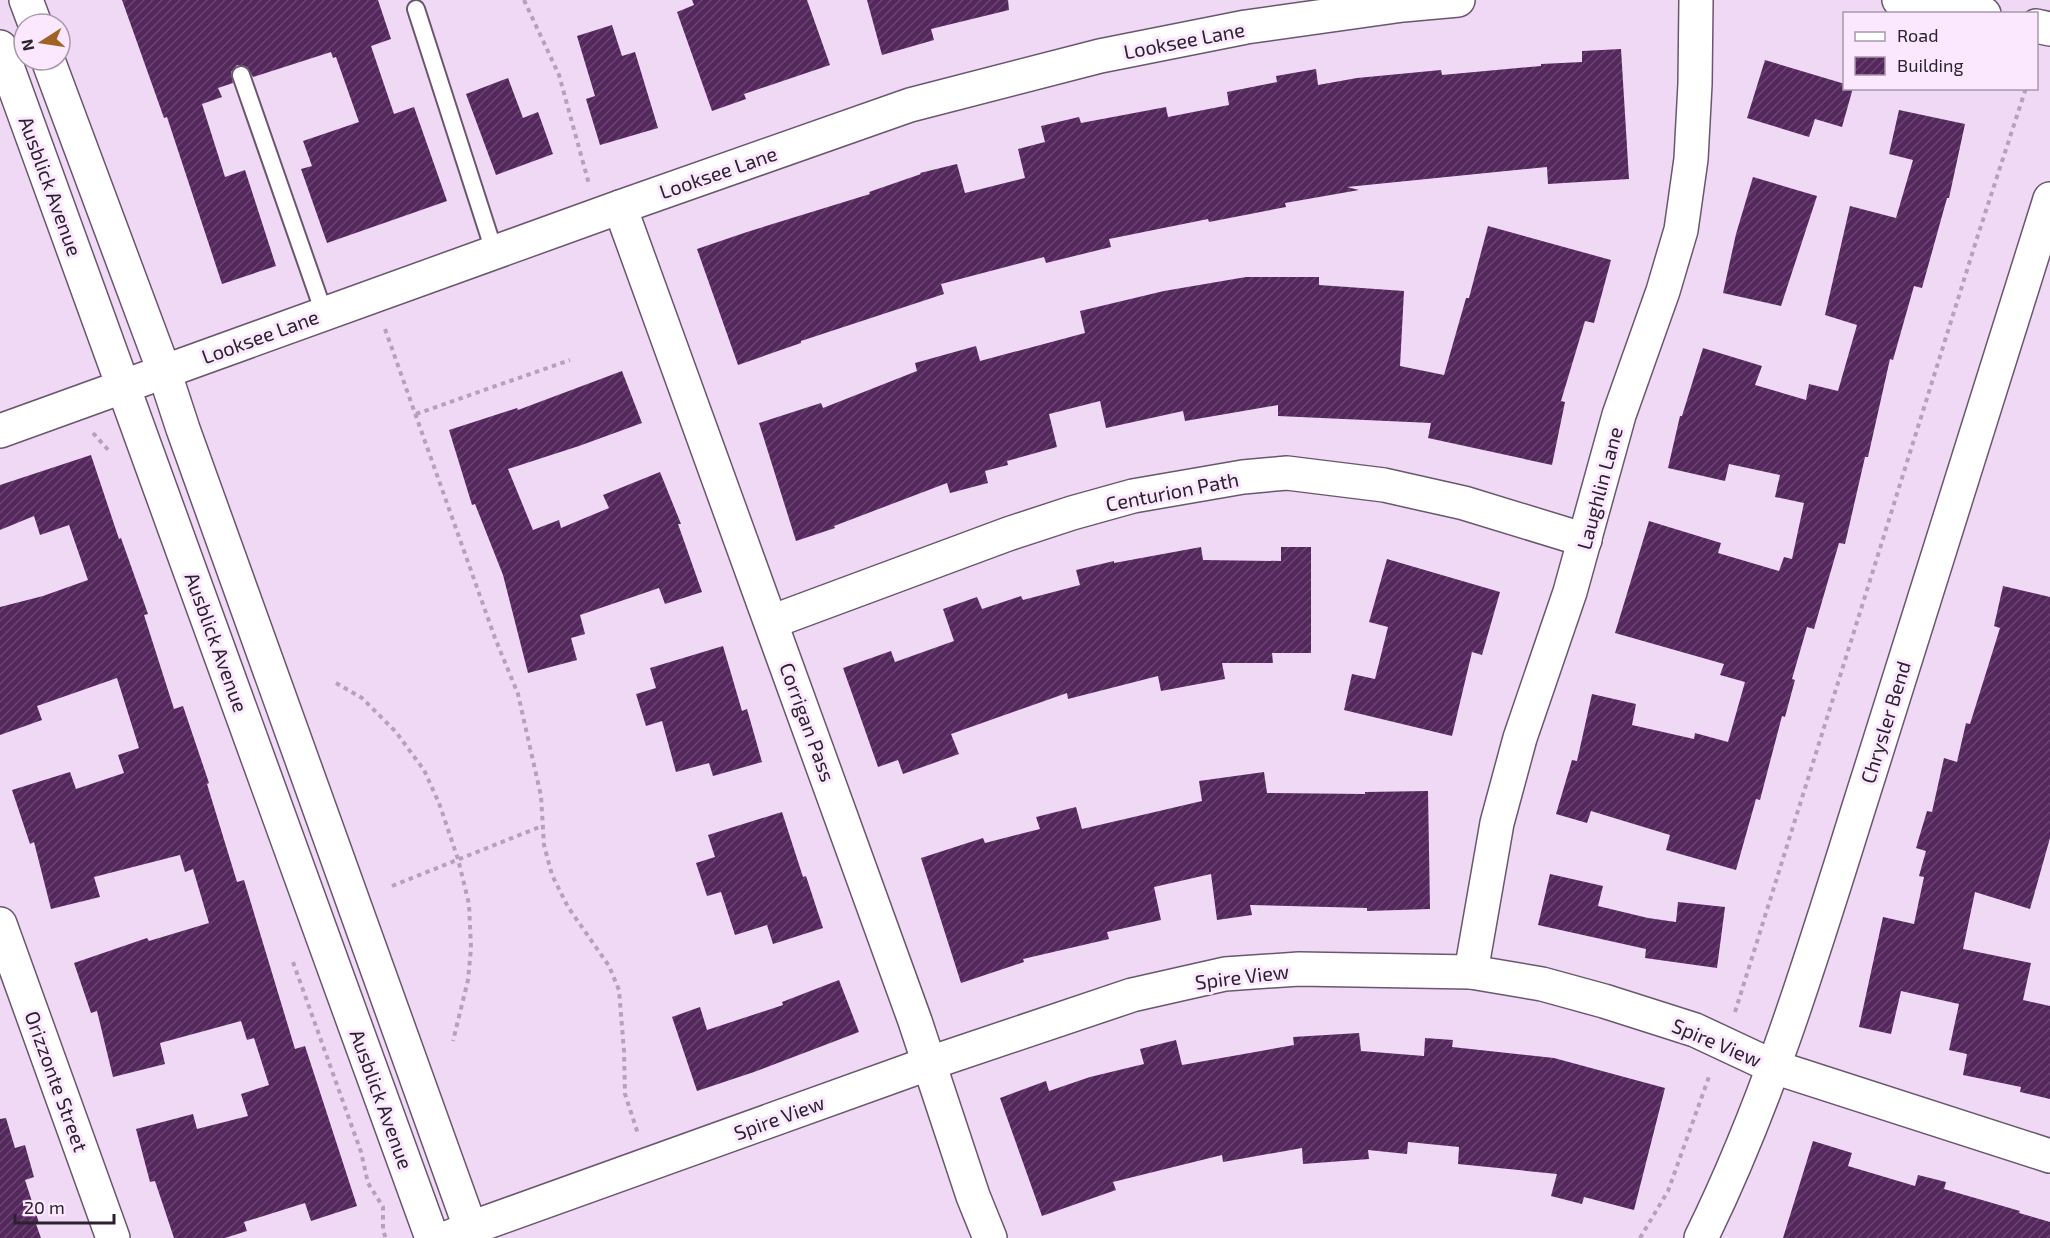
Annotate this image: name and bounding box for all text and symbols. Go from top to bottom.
north arrow [12,12,72,72]
legend [1843,12,2038,90]
street label: Looksee Lane [1121,16,1247,64]
text: Road [1897,24,1938,46]
text: N [16,38,37,53]
text: Building [1897,54,1964,76]
street label: Ausblick Avenue [15,113,87,259]
street label: Looksee Lane [656,141,780,203]
street label: Looksee Lane [198,304,322,368]
street label: Laughlin Lane [1571,424,1627,552]
street label: Centurion Path [1103,466,1241,516]
street label: Ausblick Avenue [181,569,253,715]
street label: Chrysler Bend [1855,658,1915,786]
street label: Corrigan Pass [775,659,841,785]
street label: Spire View [1194,958,1290,994]
street label: Orizzonte Street [20,1007,94,1155]
street label: Spire View [1669,1012,1765,1072]
street label: Ausblick Avenue [346,1026,418,1172]
street label: Spire View [730,1090,828,1144]
scale bar [15,1187,114,1225]
text: 20 m [24,1196,65,1218]

